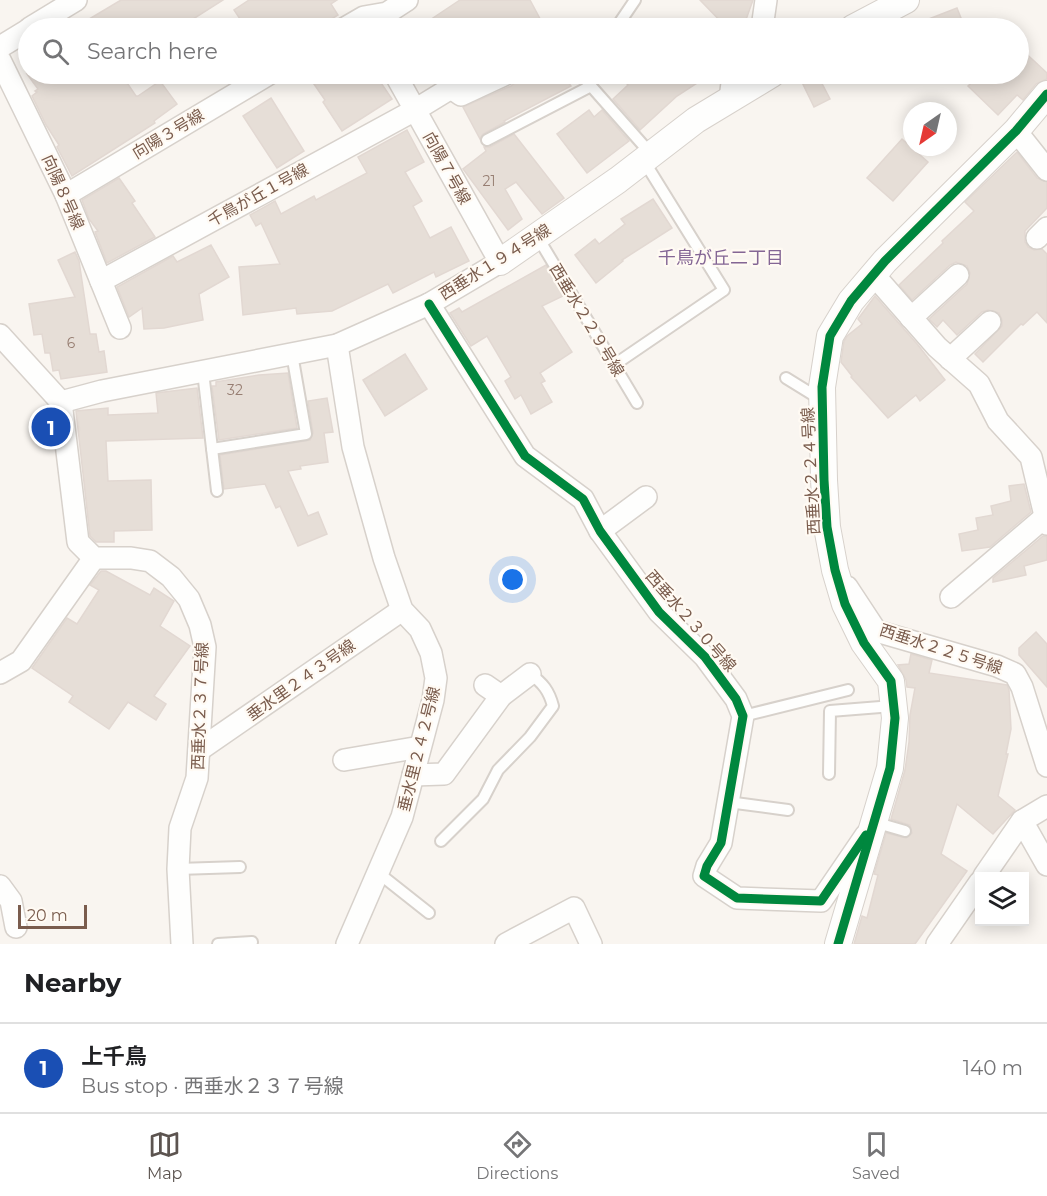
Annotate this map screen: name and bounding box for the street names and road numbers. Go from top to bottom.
street label: 向陽３号線 [129,105,207,163]
street label: 向陽７号線 [419,128,475,208]
street label: 向陽８号線 [38,152,88,232]
street label: 千鳥が丘１号線 [204,160,312,230]
street label: 西垂水１９４号線 [436,220,554,304]
street label: 西垂水２２９号線 [546,260,628,380]
street label: 西垂水２２４号線 [798,407,824,535]
street label: 西垂水２３０号線 [642,566,740,676]
street label: 西垂水２２５号線 [877,620,1005,678]
street label: 垂水里２４３号線 [243,636,359,724]
street label: 西垂水２３７号線 [188,642,212,770]
street label: 垂水里２４２号線 [394,685,444,813]

